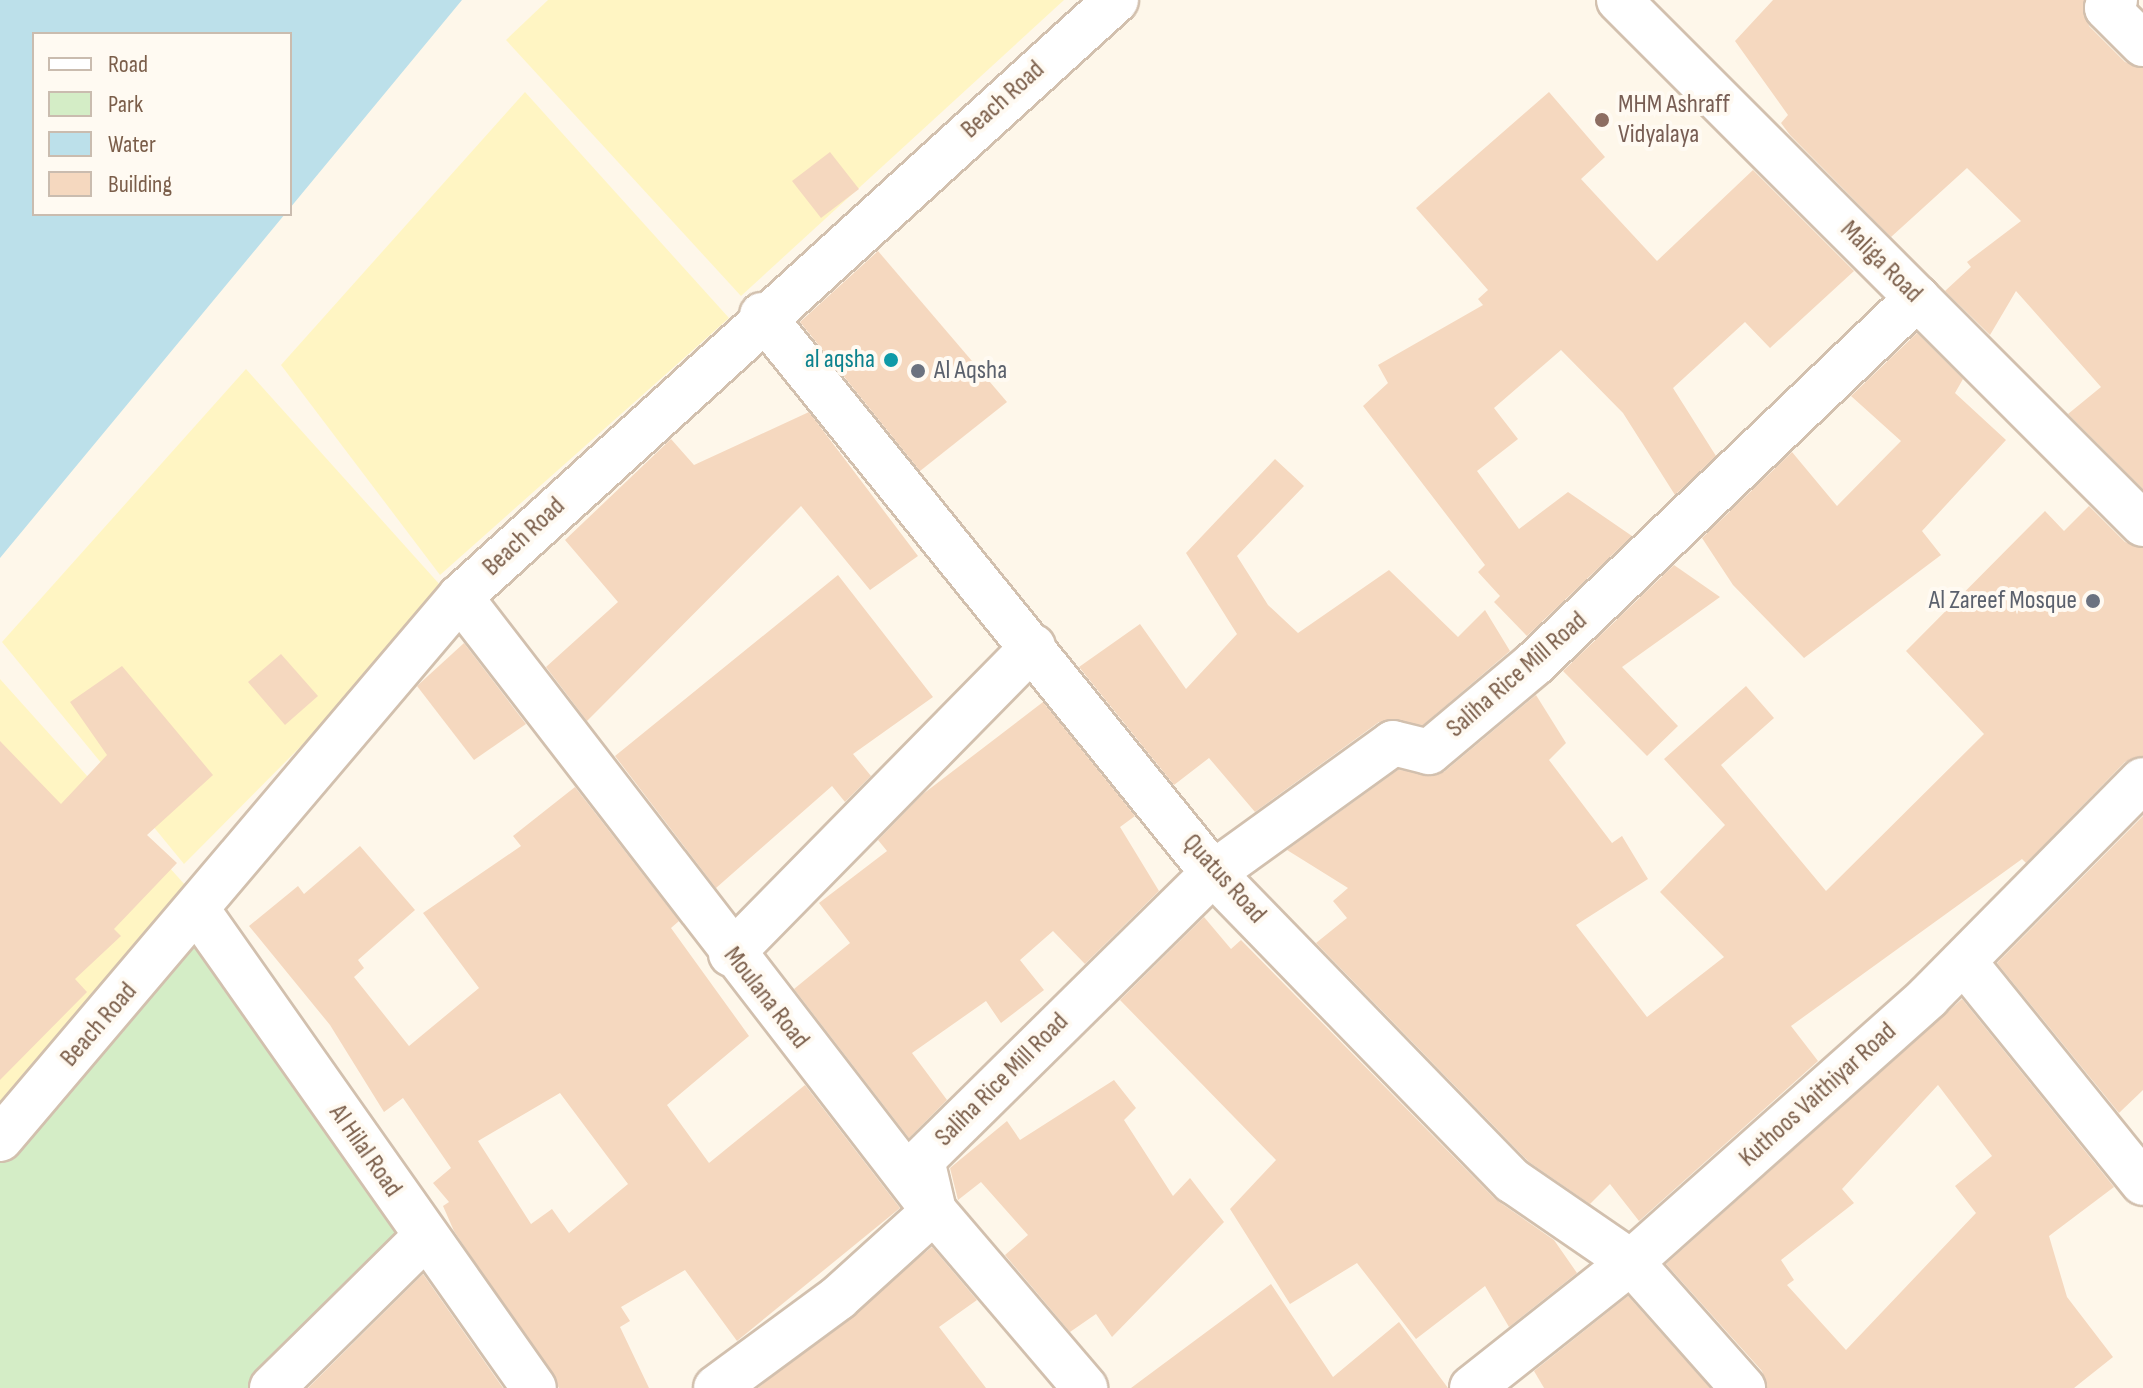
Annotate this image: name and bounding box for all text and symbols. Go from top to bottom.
legend [32,32,292,216]
text: Road [108,50,148,79]
street label: Beach Road [955,55,1051,145]
place label: MHM Ashraff Vidyalaya [1618,89,1730,150]
text: Park [108,90,143,119]
marker: MHM Ashraff Vidyalaya [1593,111,1611,129]
text: Water [108,130,156,159]
text: Building [108,170,172,199]
street label: Maliga Road [1833,214,1929,310]
place label: al aqsha [805,344,875,376]
marker: al aqsha [882,351,900,369]
place label: Al Aqsha [934,355,1007,387]
marker: Al Aqsha [909,362,927,380]
street label: Beach Road [476,491,572,583]
place label: Al Zareef Mosque [1929,585,2077,617]
marker: Al Zareef Mosque [2084,592,2102,610]
street label: Saliha Rice Mill Road [1440,606,1594,744]
street label: Quatus Road [1176,828,1272,930]
street label: Moulana Road [717,941,815,1055]
street label: Beach Road [54,977,144,1073]
street label: Saliha Rice Mill Road [929,1007,1075,1153]
street label: Kuthoos Vaithiyar Road [1733,1016,1903,1174]
street label: Al Hilal Road [322,1099,408,1203]

